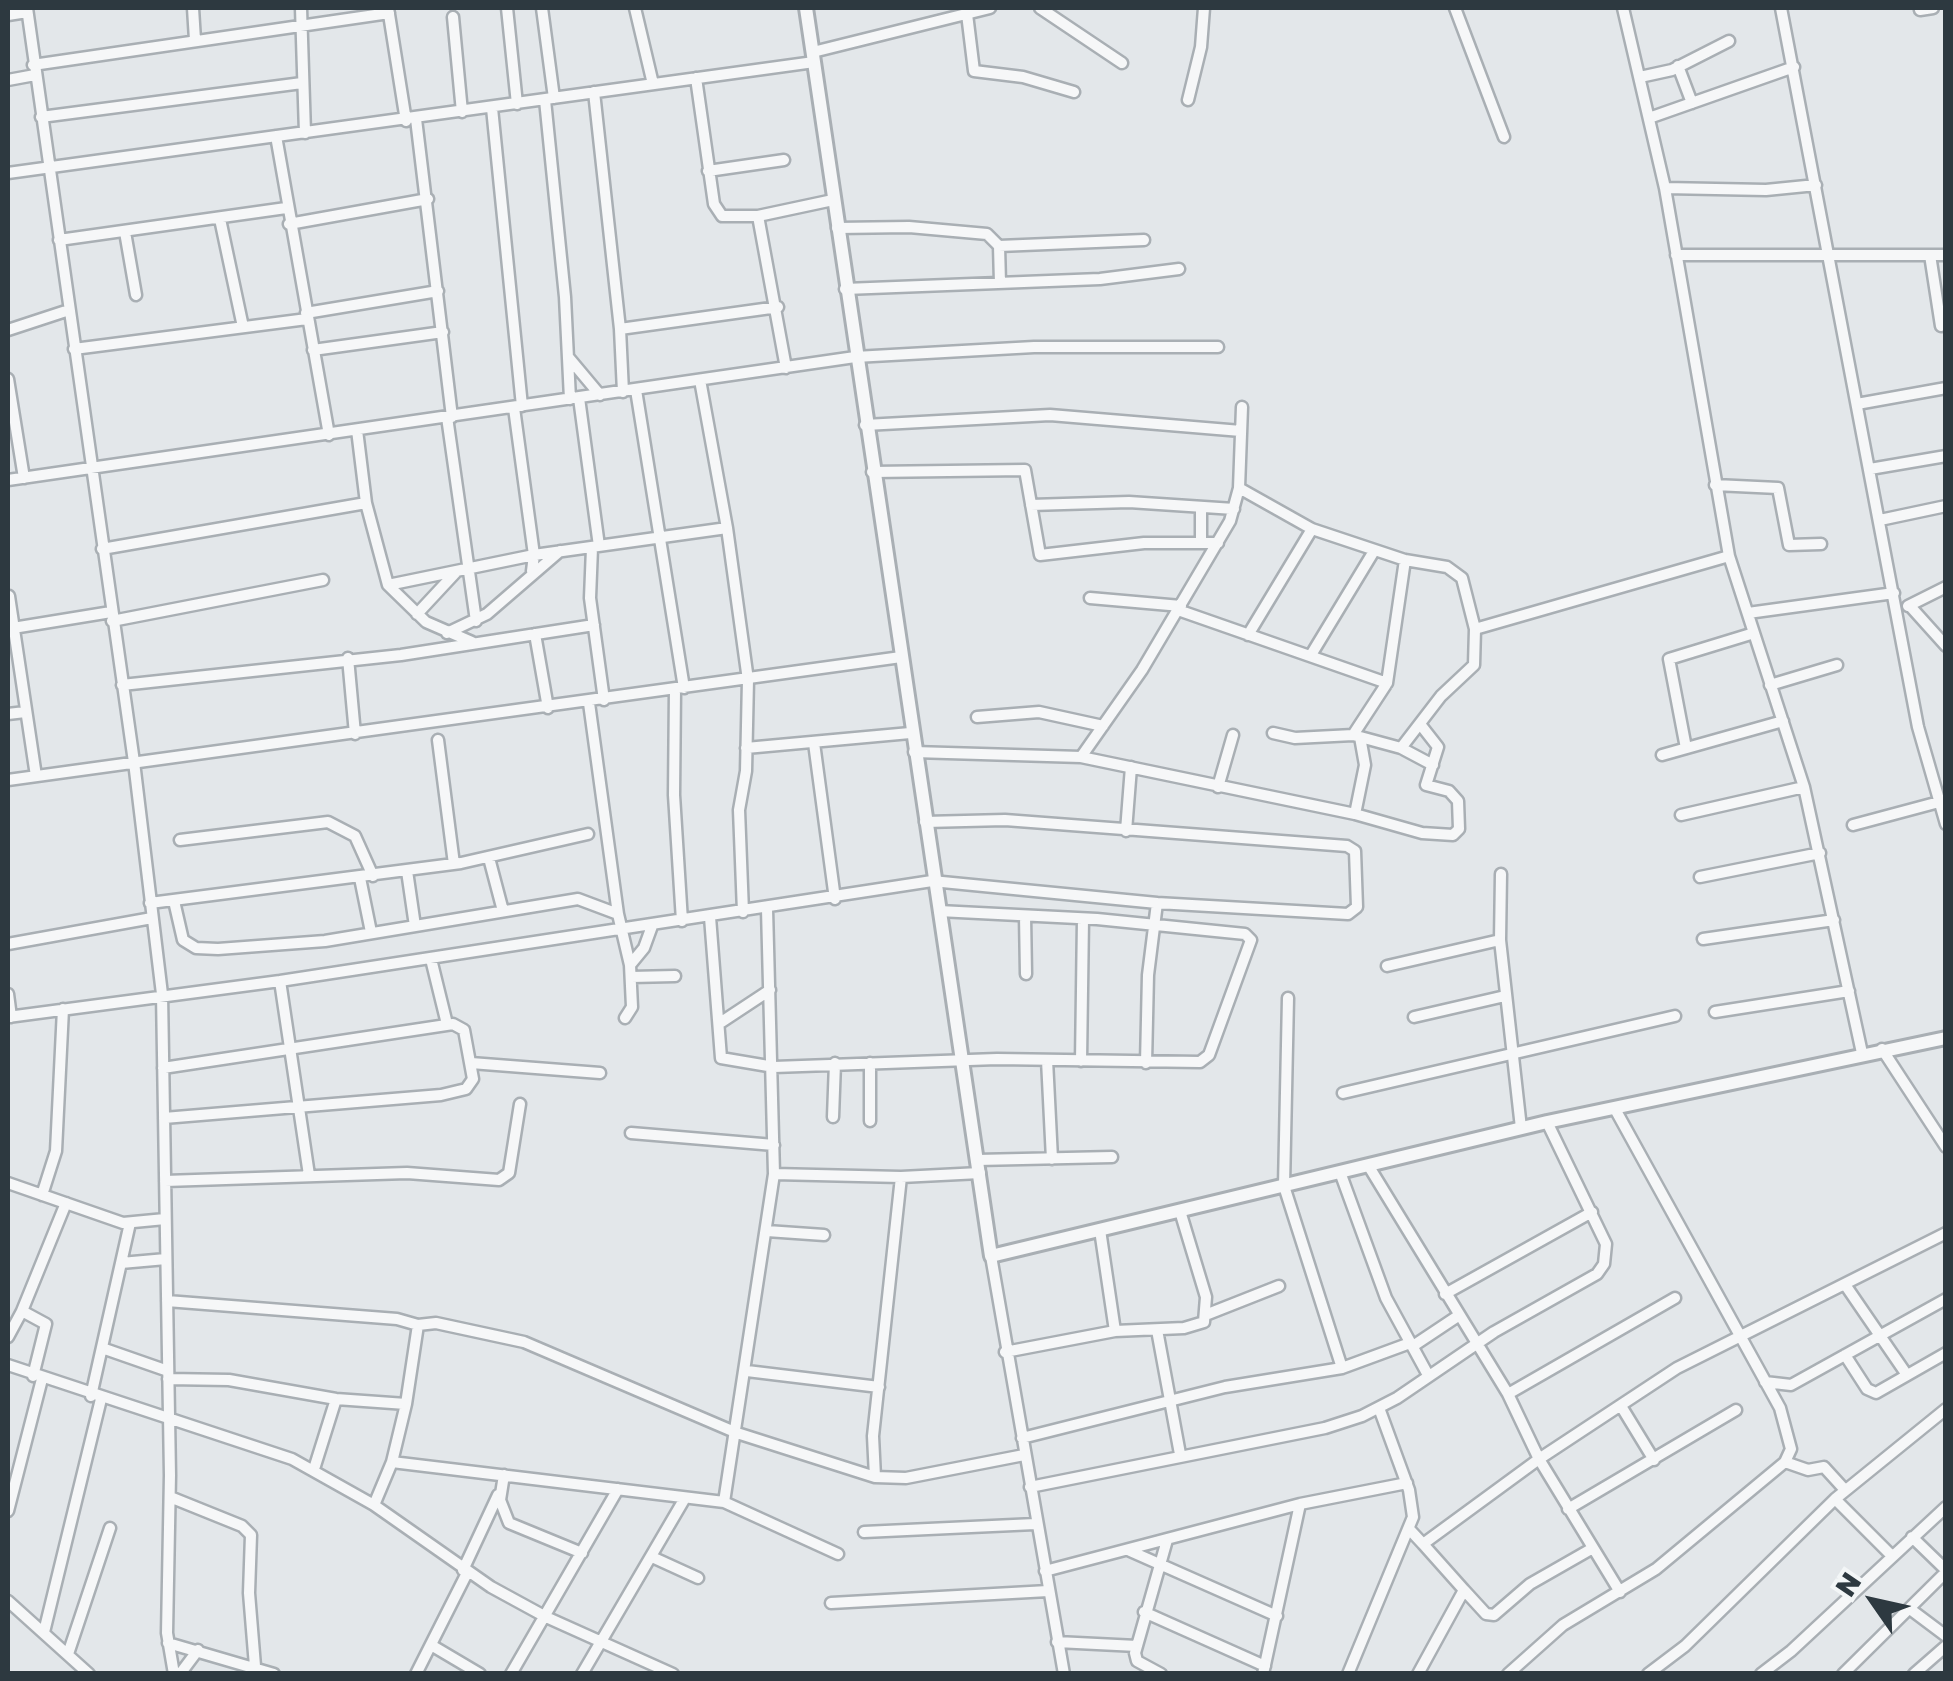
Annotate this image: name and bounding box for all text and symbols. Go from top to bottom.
north arrow [1823,1551,1923,1651]
text: N [1828,1566,1867,1602]

